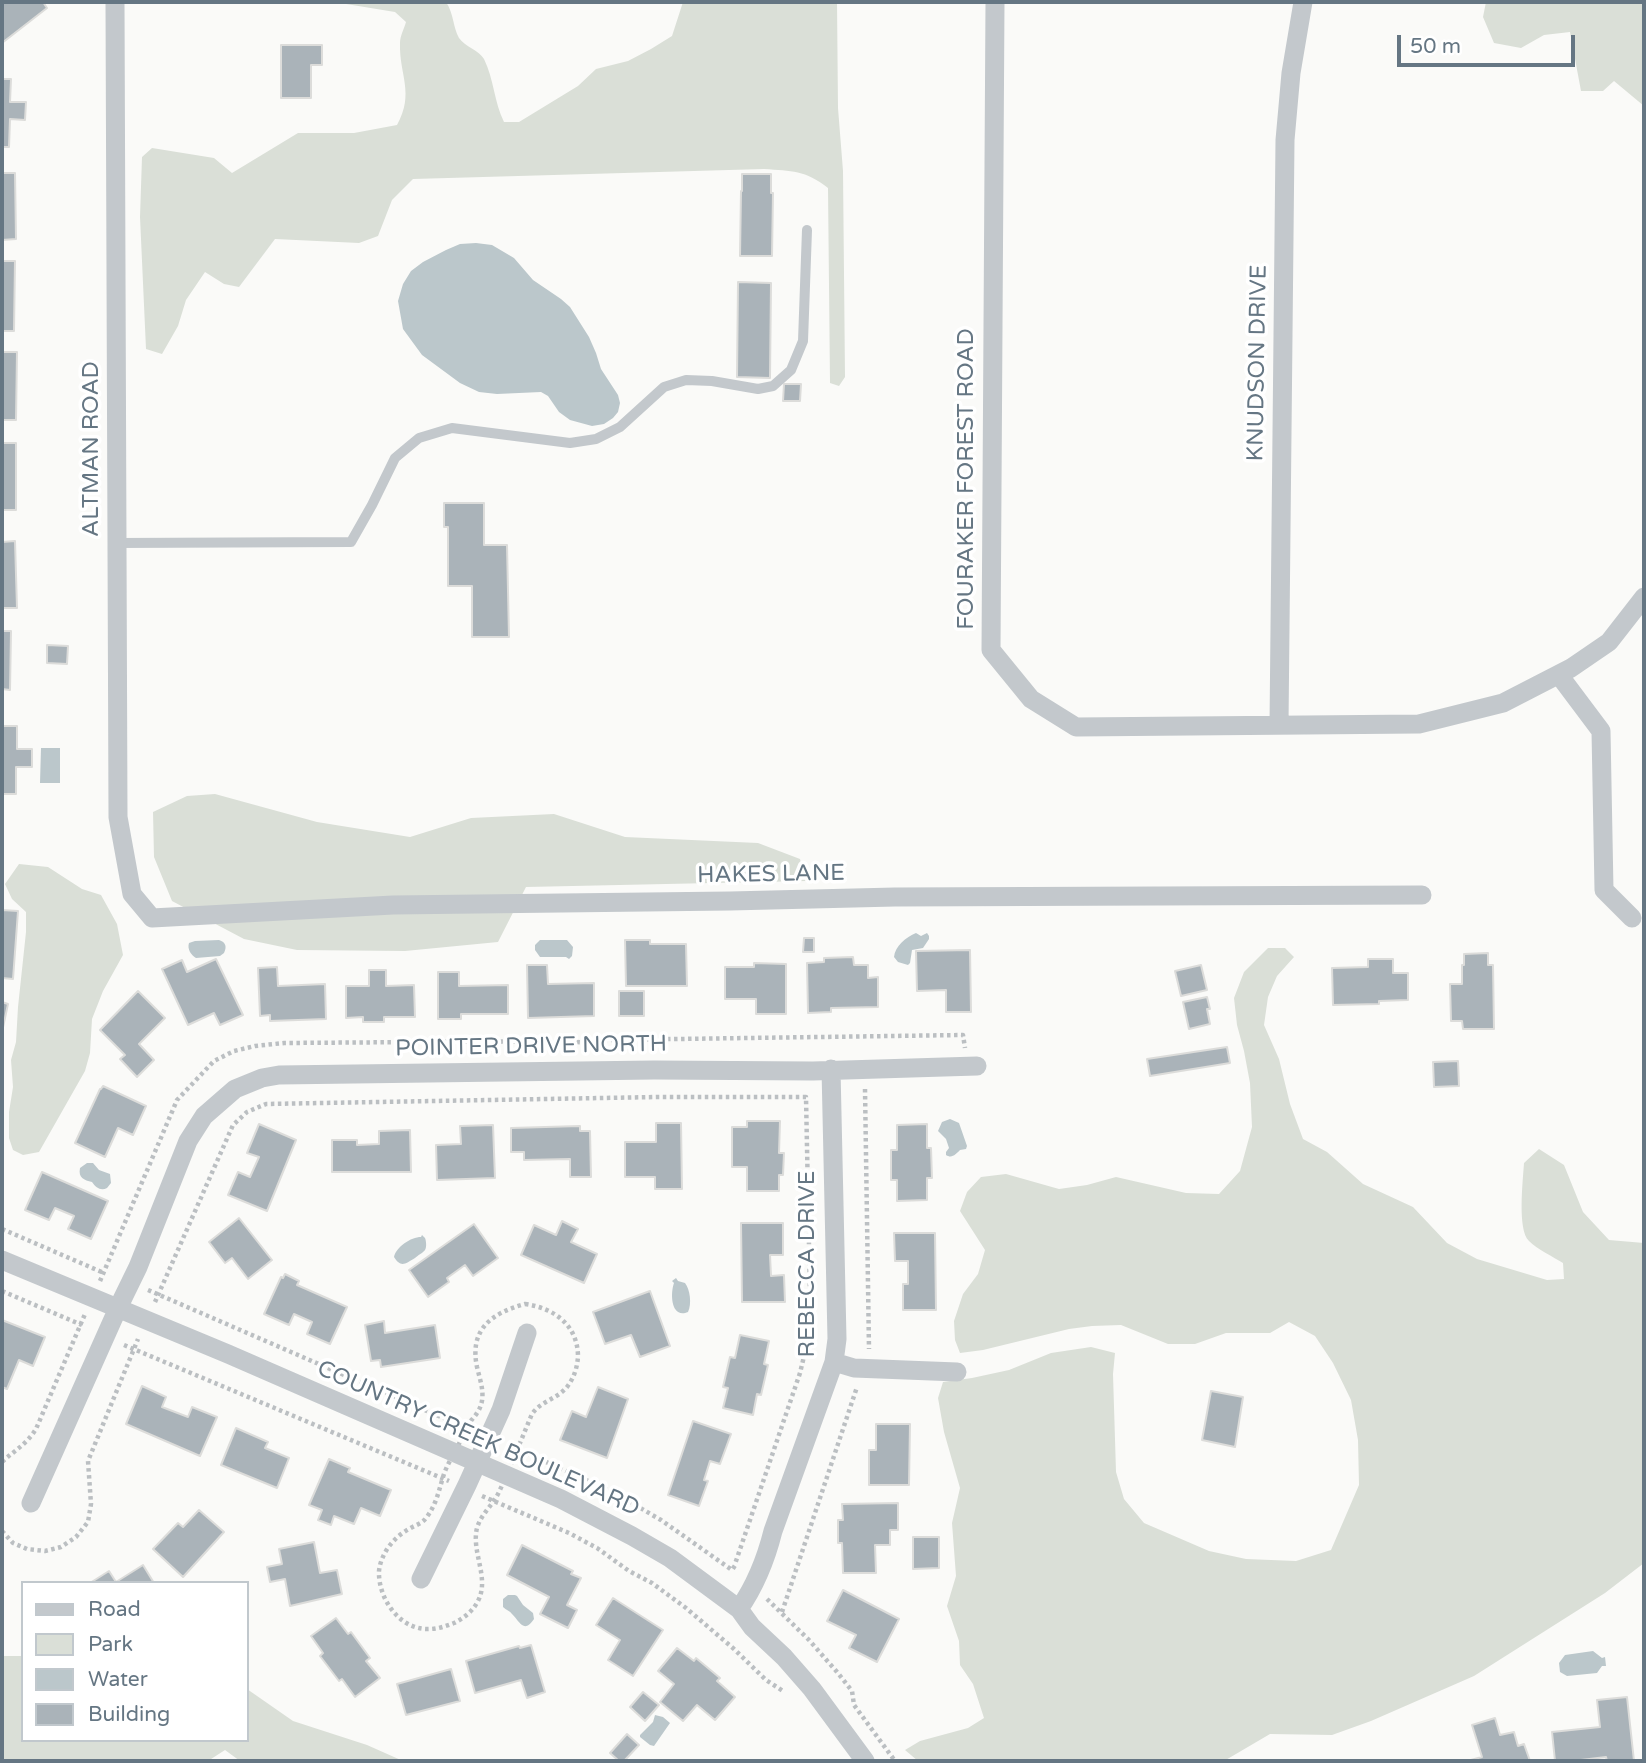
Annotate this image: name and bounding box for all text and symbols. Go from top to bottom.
scale bar [1401,21,1580,65]
text: 50 m [1410,34,1461,59]
street label: KNUDSON DRIVE [1242,264,1274,462]
street label: FOURAKER FOREST ROAD [953,328,981,630]
street label: ALTMAN ROAD [78,361,106,537]
street label: HAKES LANE [697,860,845,890]
street label: POINTER DRIVE NORTH [395,1031,667,1063]
street label: REBECCA DRIVE [794,1171,822,1357]
street label: COUNTRY CREEK BOULEVARD [313,1355,643,1523]
legend [21,1581,248,1742]
text: Road [88,1597,141,1622]
text: Park [88,1632,133,1657]
text: Water [88,1667,148,1692]
text: Building [88,1702,170,1727]

